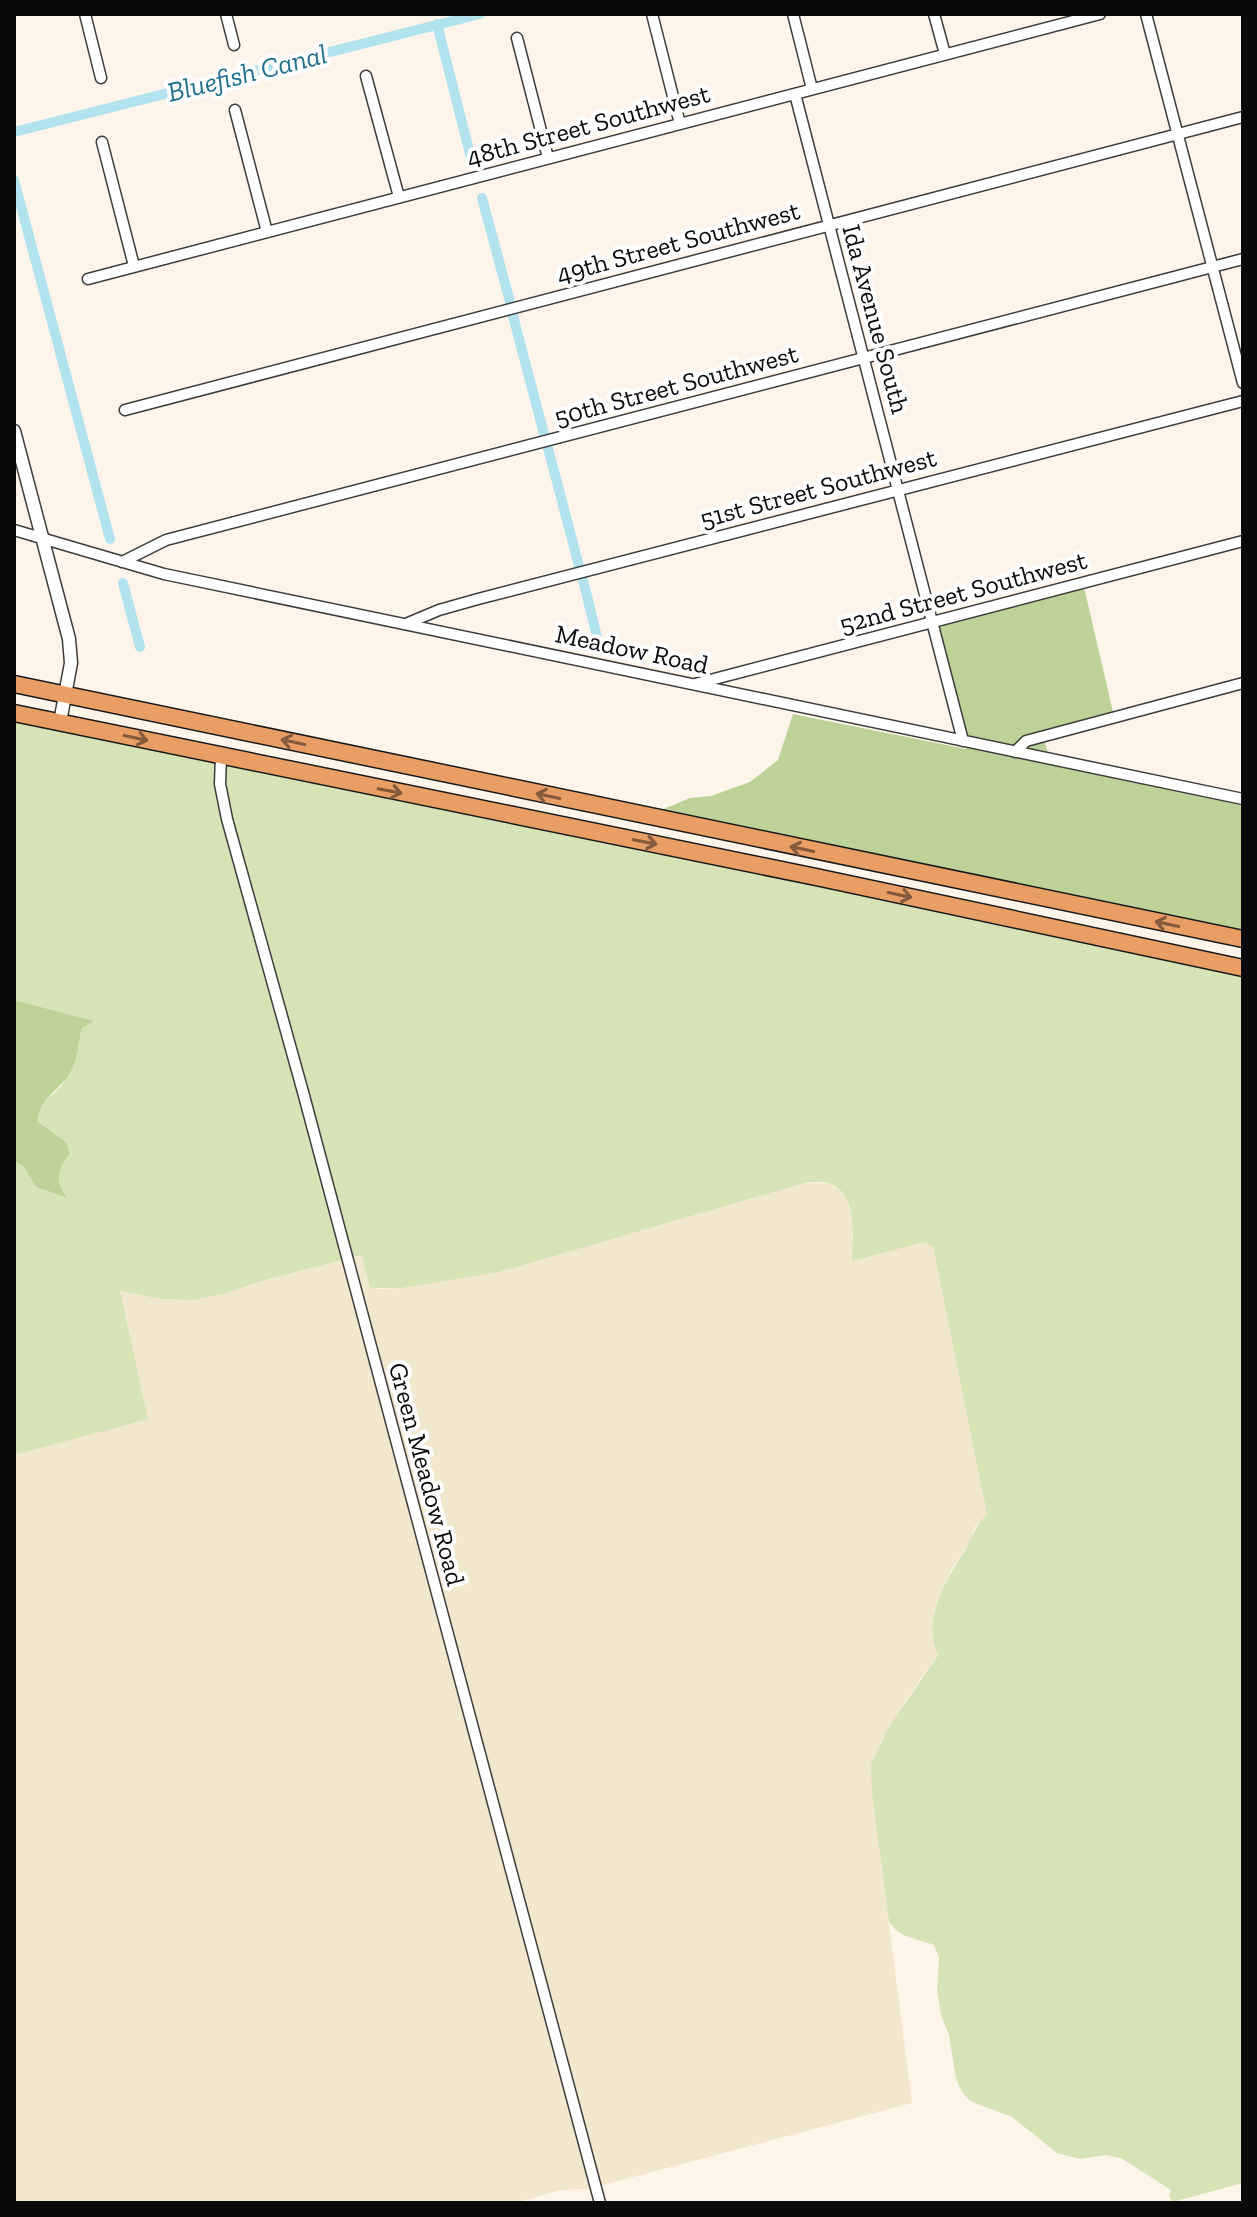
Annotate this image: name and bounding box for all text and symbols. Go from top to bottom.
water label: Bluefish Canal [164,37,330,109]
street label: 48th Street Southwest [463,77,714,173]
street label: 49th Street Southwest [553,194,803,290]
street label: Ida Avenue South [835,221,917,417]
street label: 50th Street Southwest [551,337,802,433]
street label: 51st Street Southwest [696,441,940,535]
street label: 52nd Street Southwest [836,544,1090,640]
street label: Meadow Road [553,617,711,681]
one-way arrow [123,731,148,746]
one-way arrow [281,734,307,749]
one-way arrow [377,784,403,799]
one-way arrow [535,788,561,803]
one-way arrow [632,836,658,851]
one-way arrow [790,841,815,856]
one-way arrow [887,888,912,903]
one-way arrow [1154,916,1180,931]
street label: Green Meadow Road [382,1359,472,1589]

